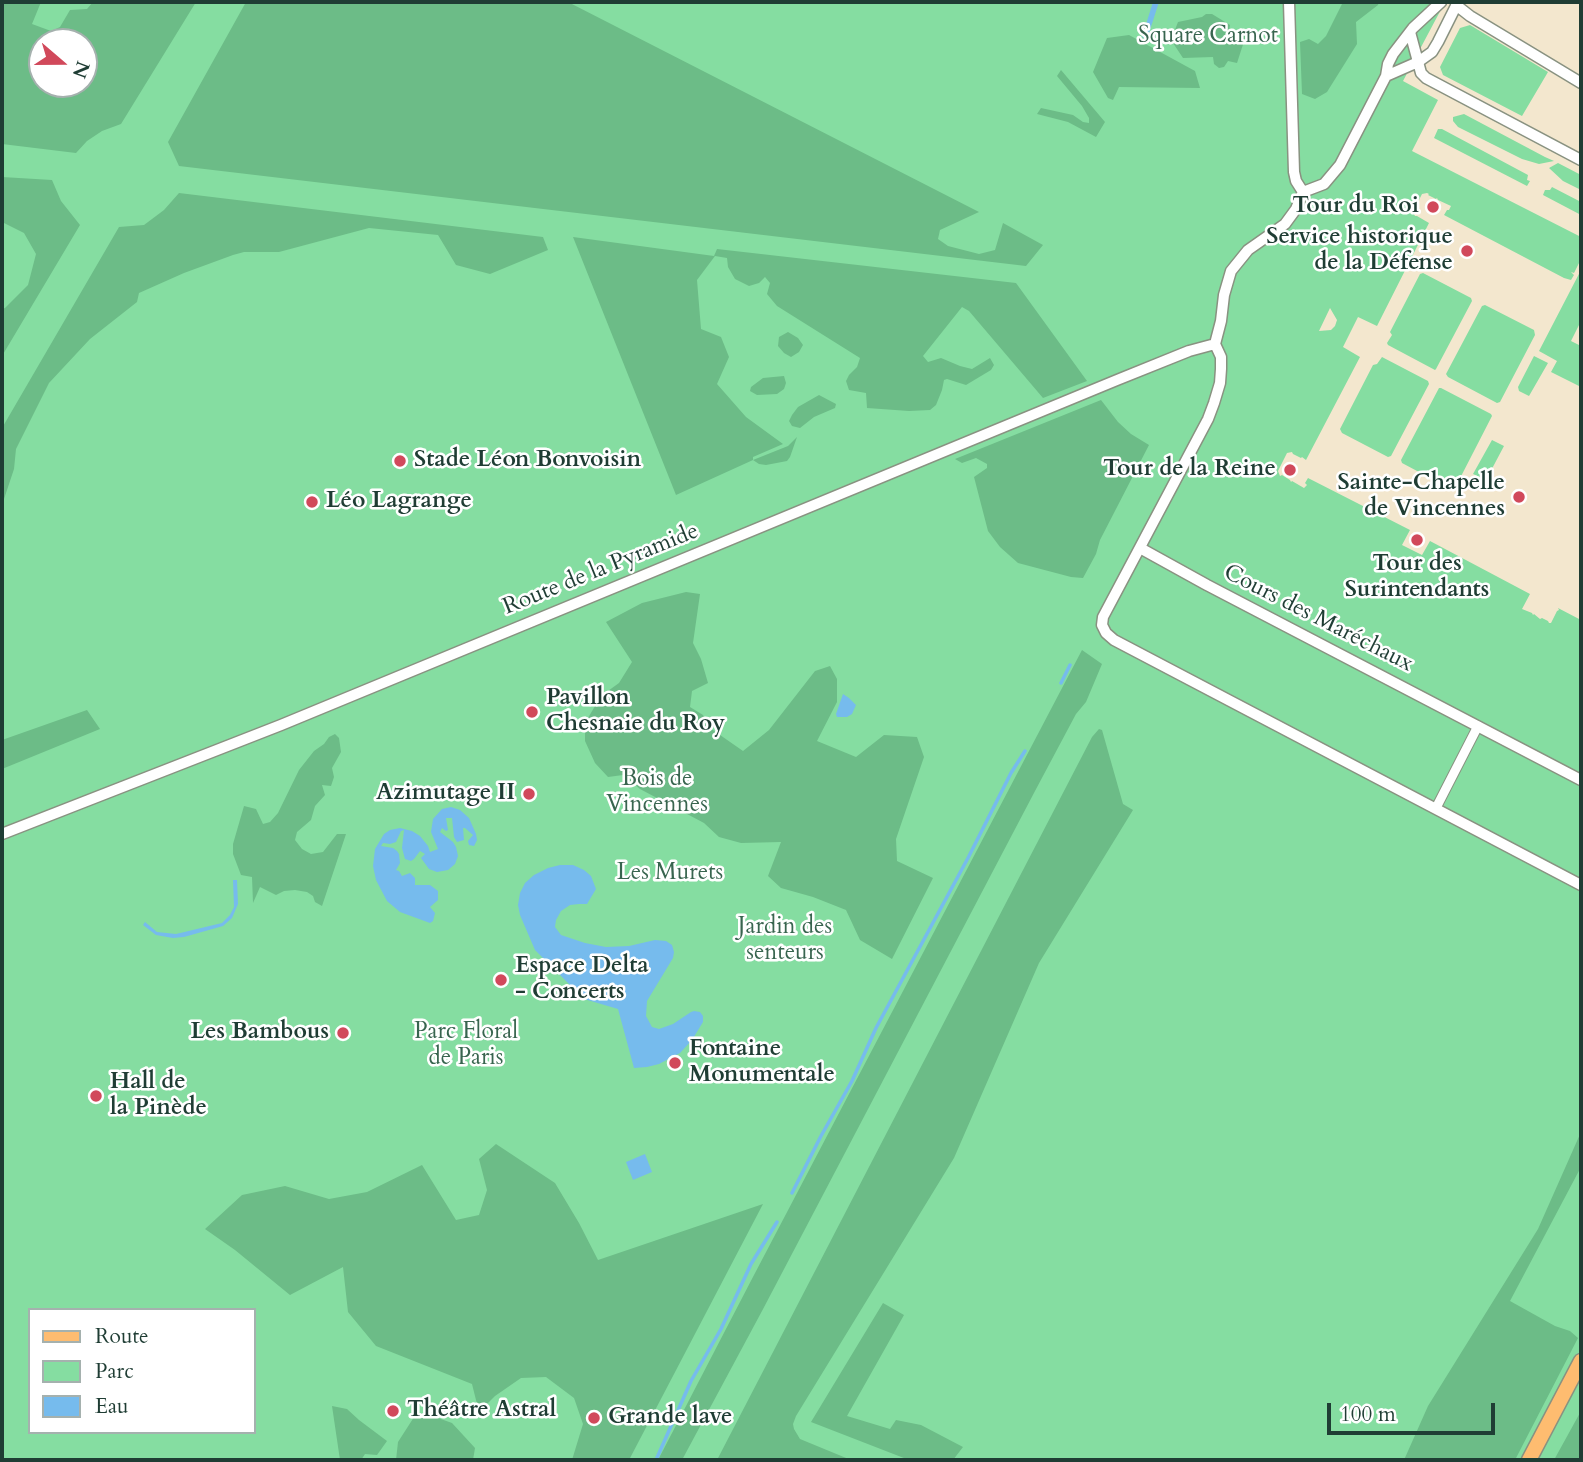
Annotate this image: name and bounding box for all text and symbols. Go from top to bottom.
park label: Square Carnot [1138,23,1278,51]
north arrow [28,28,98,98]
text: N [66,57,96,82]
place label: Tour du Roi [1292,193,1419,221]
marker: Tour du Roi [1425,199,1441,215]
place label: Service historique de la Défense [1266,224,1453,278]
marker: Service historique de la Défense [1459,243,1475,259]
place label: Stade Léon Bonvoisin [414,447,641,475]
marker: Stade Léon Bonvoisin [392,453,408,469]
place label: Tour de la Reine [1103,456,1276,484]
marker: Tour de la Reine [1282,462,1298,478]
place label: Sainte-Chapelle de Vincennes [1337,470,1505,524]
place label: Léo Lagrange [326,488,472,516]
marker: Sainte-Chapelle de Vincennes [1511,489,1527,505]
marker: Léo Lagrange [304,494,320,510]
street label: Route de la Pyramide [499,518,703,622]
marker: Tour des Surintendants [1409,532,1425,548]
place label: Tour des Surintendants [1345,551,1489,605]
street label: Cours des Maréchaux [1219,559,1417,679]
place label: Pavillon Chesnaie du Roy [546,685,725,739]
marker: Pavillon Chesnaie du Roy [524,704,540,720]
park label: Bois de Vincennes [606,766,708,820]
place label: Azimutage II [376,780,515,808]
marker: Azimutage II [521,786,537,802]
park label: Les Murets [617,860,723,888]
park label: Jardin des senteurs [738,914,832,968]
place label: Espace Delta - Concerts [515,953,649,1007]
marker: Espace Delta - Concerts [493,972,509,988]
place label: Les Bambous [190,1019,329,1047]
park label: Parc Floral de Paris [414,1019,518,1073]
marker: Les Bambous [335,1025,351,1041]
place label: Fontaine Monumentale [689,1036,835,1090]
marker: Fontaine Monumentale [667,1055,683,1071]
place label: Hall de la Pinède [110,1069,207,1123]
marker: Hall de la Pinède [88,1088,104,1104]
legend [28,1308,256,1434]
text: Route [95,1322,149,1351]
text: Parc [95,1357,134,1386]
scale bar [1331,1388,1499,1432]
text: Eau [95,1392,129,1421]
place label: Théâtre Astral [407,1397,556,1425]
text: 100 m [1340,1400,1396,1429]
marker: Théâtre Astral [385,1403,401,1419]
place label: Grande lave [608,1404,732,1432]
marker: Grande lave [586,1410,602,1426]

